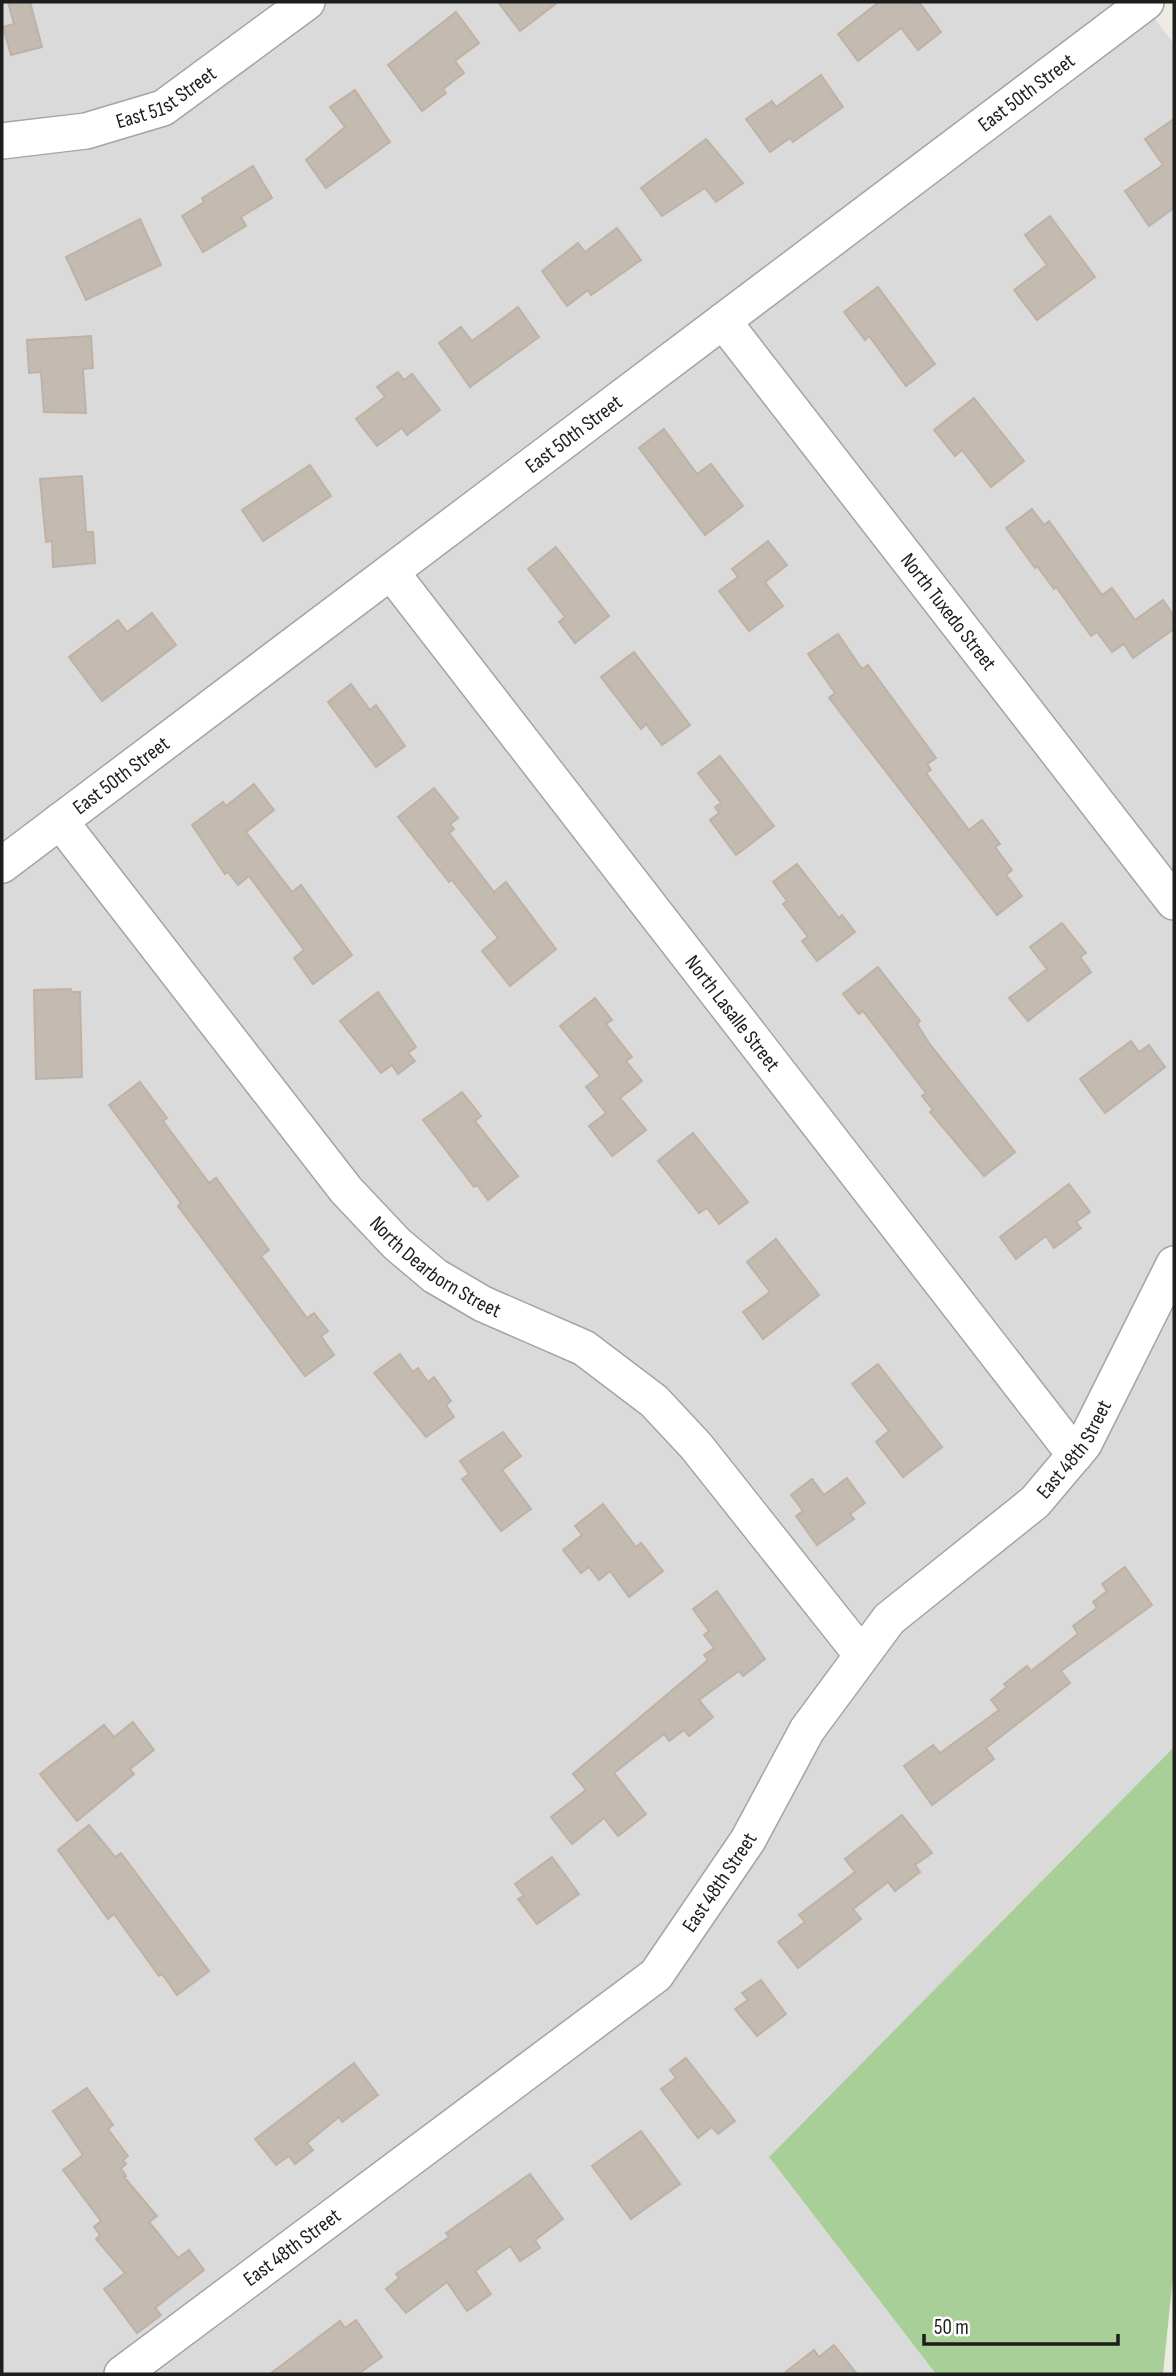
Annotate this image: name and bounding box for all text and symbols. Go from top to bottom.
street label: East 50th Street [973,48,1080,137]
street label: East 51st Street [113,61,221,134]
street label: East 50th Street [520,389,627,478]
street label: North Tuxedo Street [895,548,1002,675]
street label: East 50th Street [68,731,174,820]
street label: North Lasalle Street [680,950,785,1076]
street label: North Dearborn Street [365,1211,505,1323]
street label: East 48th Street [1031,1396,1116,1503]
street label: East 48th Street [677,1828,762,1937]
street label: East 48th Street [238,2203,345,2292]
scale bar [924,2302,1118,2346]
text: 50 m [934,2315,969,2340]

